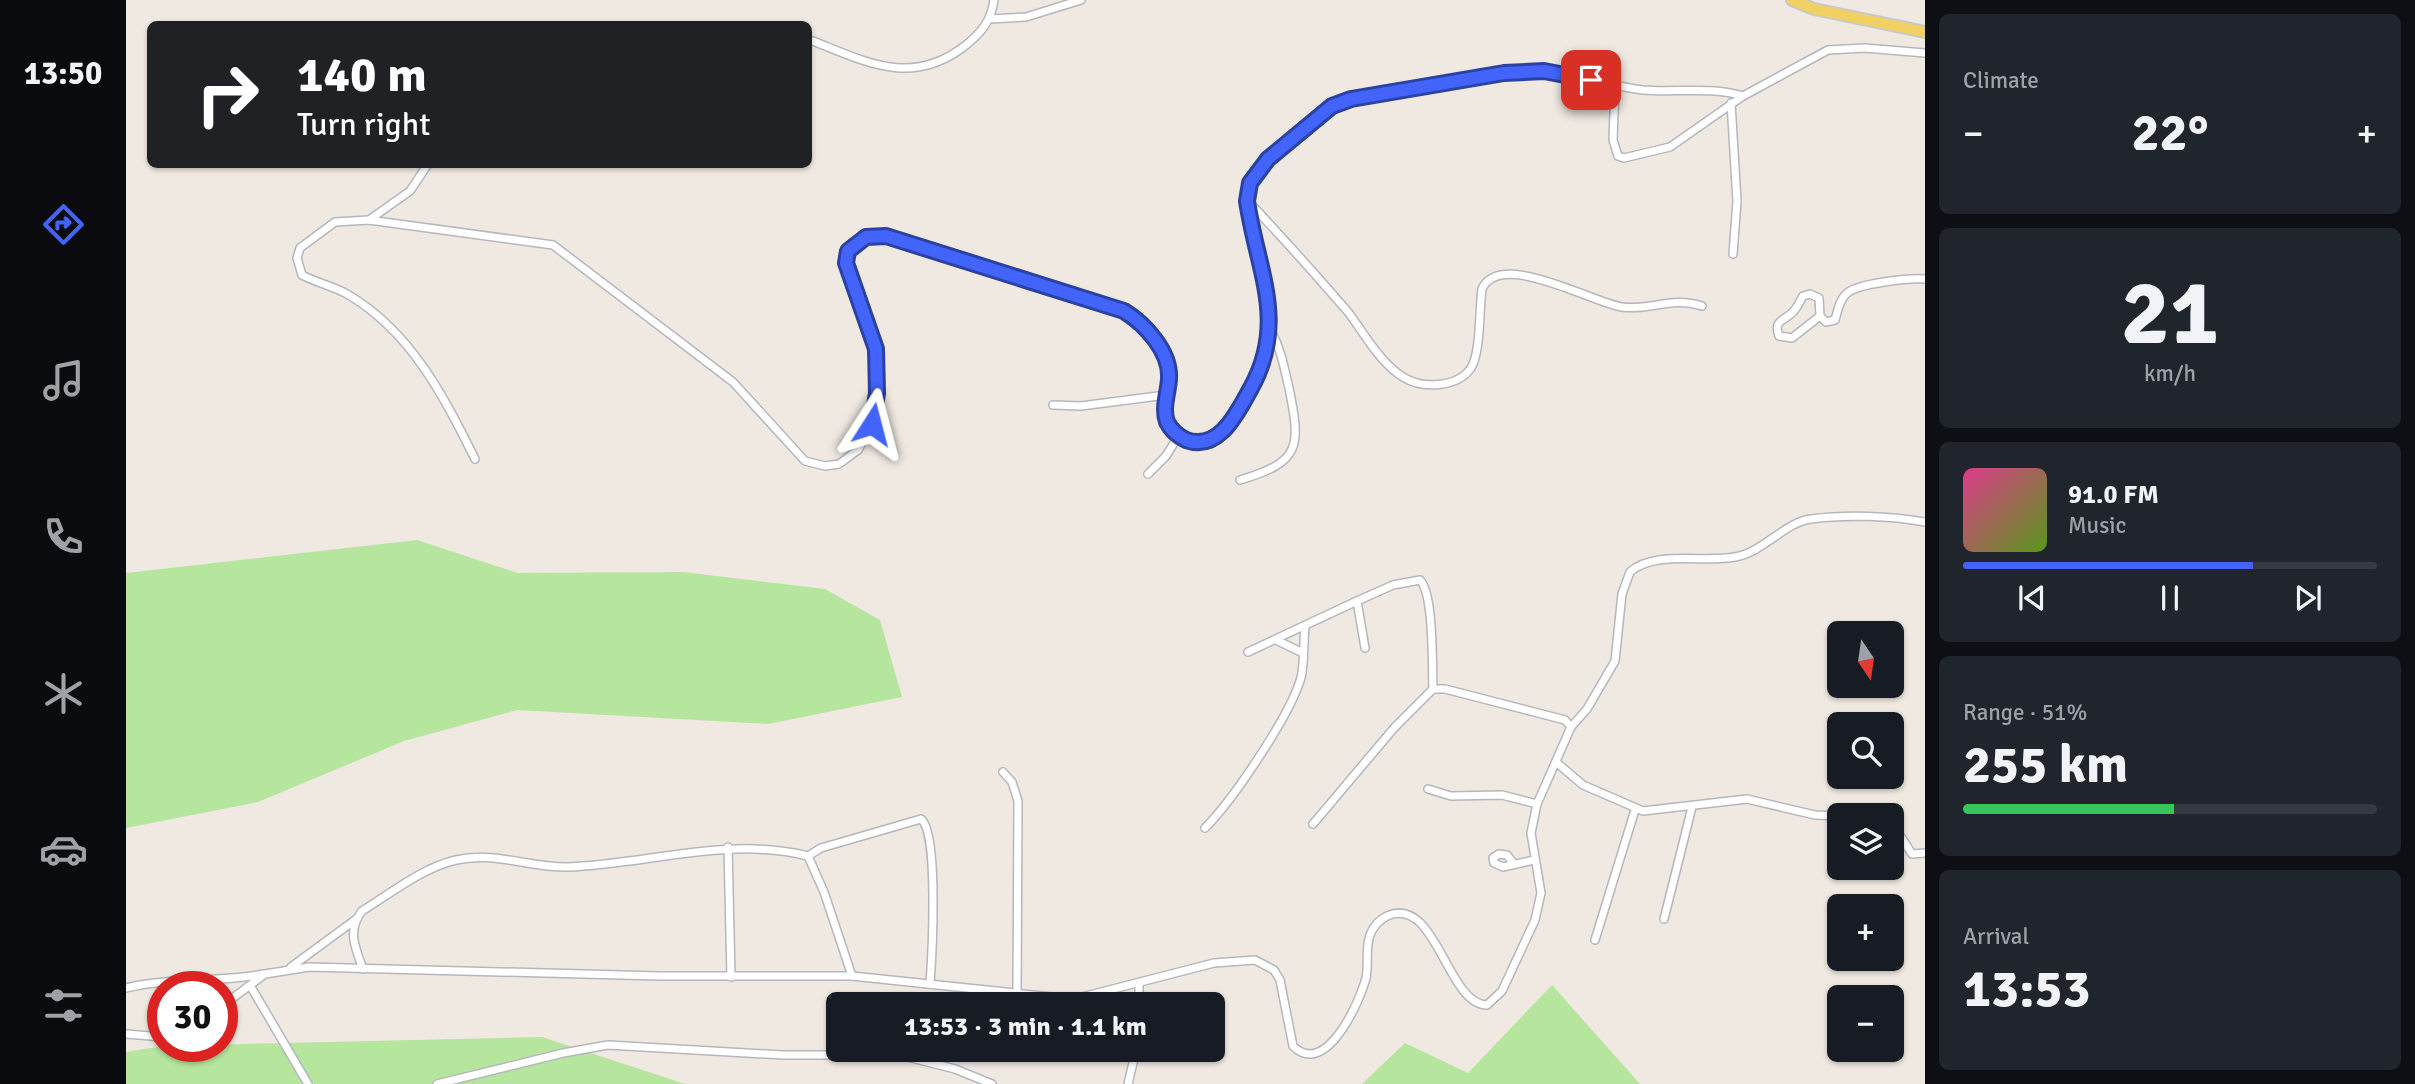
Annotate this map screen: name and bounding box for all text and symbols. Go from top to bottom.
text: 140 m [297,45,427,105]
icon: right [182,49,273,140]
pin [1561,50,1621,110]
text: 13:50 [24,54,102,93]
icon: arrive [1572,61,1610,99]
text: Climate [1963,66,2039,95]
text: 22° [2132,101,2208,165]
text: Turn right [297,105,430,144]
text: − [1963,110,1984,157]
text: + [2356,110,2377,157]
icon: directions [39,200,88,249]
text: 21 [2121,257,2219,370]
icon: music [39,356,88,405]
text: km/h [2144,359,2196,388]
position arrow [835,387,909,461]
text: 91.0 FM [2068,479,2159,511]
text: Music [2068,511,2126,540]
icon: phone [39,512,88,561]
icon: previous [2013,579,2051,617]
icon: pause [2151,579,2189,617]
icon: next [2289,579,2327,617]
north arrow [1827,621,1904,698]
map controls [1827,621,1904,1062]
icon: climate [39,669,88,718]
text: Range · 51% [1963,698,2087,727]
button: search [1827,712,1904,789]
text: 255 km [1963,733,2128,797]
button: layers [1827,803,1904,880]
icon: car [39,825,88,874]
button: + [1827,894,1904,971]
text: Arrival [1963,922,2029,951]
text: 13:53 [1963,957,2091,1021]
speed limit sign: 30 [147,971,238,1062]
icon: filters [39,981,88,1030]
button: − [1827,985,1904,1062]
text: 13:53 · 3 min · 1.1 km [904,1011,1147,1043]

